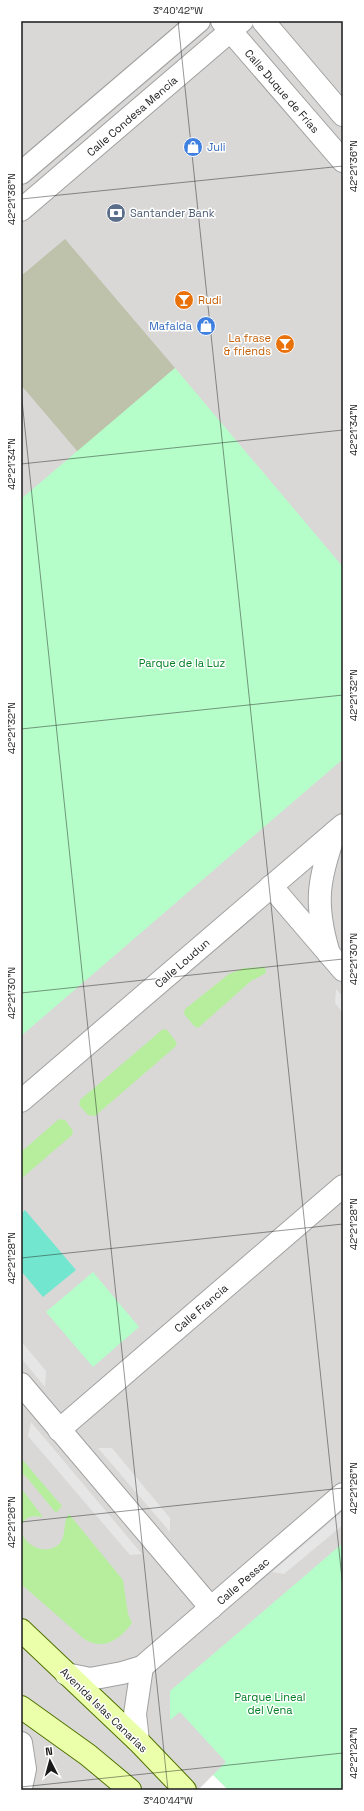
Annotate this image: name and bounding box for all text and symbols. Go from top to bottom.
text: 3°40'42"W [153,4,203,17]
street label: Calle Duque de Frías [242,46,322,136]
street label: Calle Condesa Mencía [84,72,181,159]
shop icon: Juli [182,136,204,158]
place label: Juli [207,140,226,154]
text: 42°21'36"N [347,140,360,192]
text: 42°21'36"N [5,173,18,225]
bank icon: Santander Bank [105,202,127,224]
place label: Santander Bank [130,206,215,220]
bar icon: Rudi [173,289,195,311]
place label: Rudi [198,293,222,307]
shop icon: Mafalda [195,315,217,337]
place label: Mafalda [149,319,193,333]
place label: La frase & friends [224,331,271,358]
bar icon: La frase & friends [274,333,296,355]
text: 42°21'34"N [347,404,360,456]
text: 42°21'34"N [5,438,18,490]
park label: Parque de la Luz [139,656,226,670]
text: 42°21'32"N [347,669,360,721]
text: 42°21'32"N [5,702,18,754]
text: 42°21'30"N [347,933,360,985]
street label: Calle Loudun [152,935,212,991]
text: 42°21'30"N [5,967,18,1019]
text: 42°21'28"N [347,1198,360,1250]
text: 42°21'28"N [5,1232,18,1284]
street label: Calle Francia [171,1280,231,1335]
text: 42°21'26"N [347,1462,360,1514]
text: 42°21'26"N [5,1496,18,1548]
street label: Calle Pessac [214,1554,272,1608]
street label: Avenida Islas Canarias [57,1665,151,1755]
park label: Parque Lineal del Vena [235,1690,305,1717]
text: 42°21'24"N [347,1727,360,1779]
north arrow [30,1741,70,1781]
text: N [45,1744,53,1758]
text: 3°40'44"W [143,1794,193,1807]

